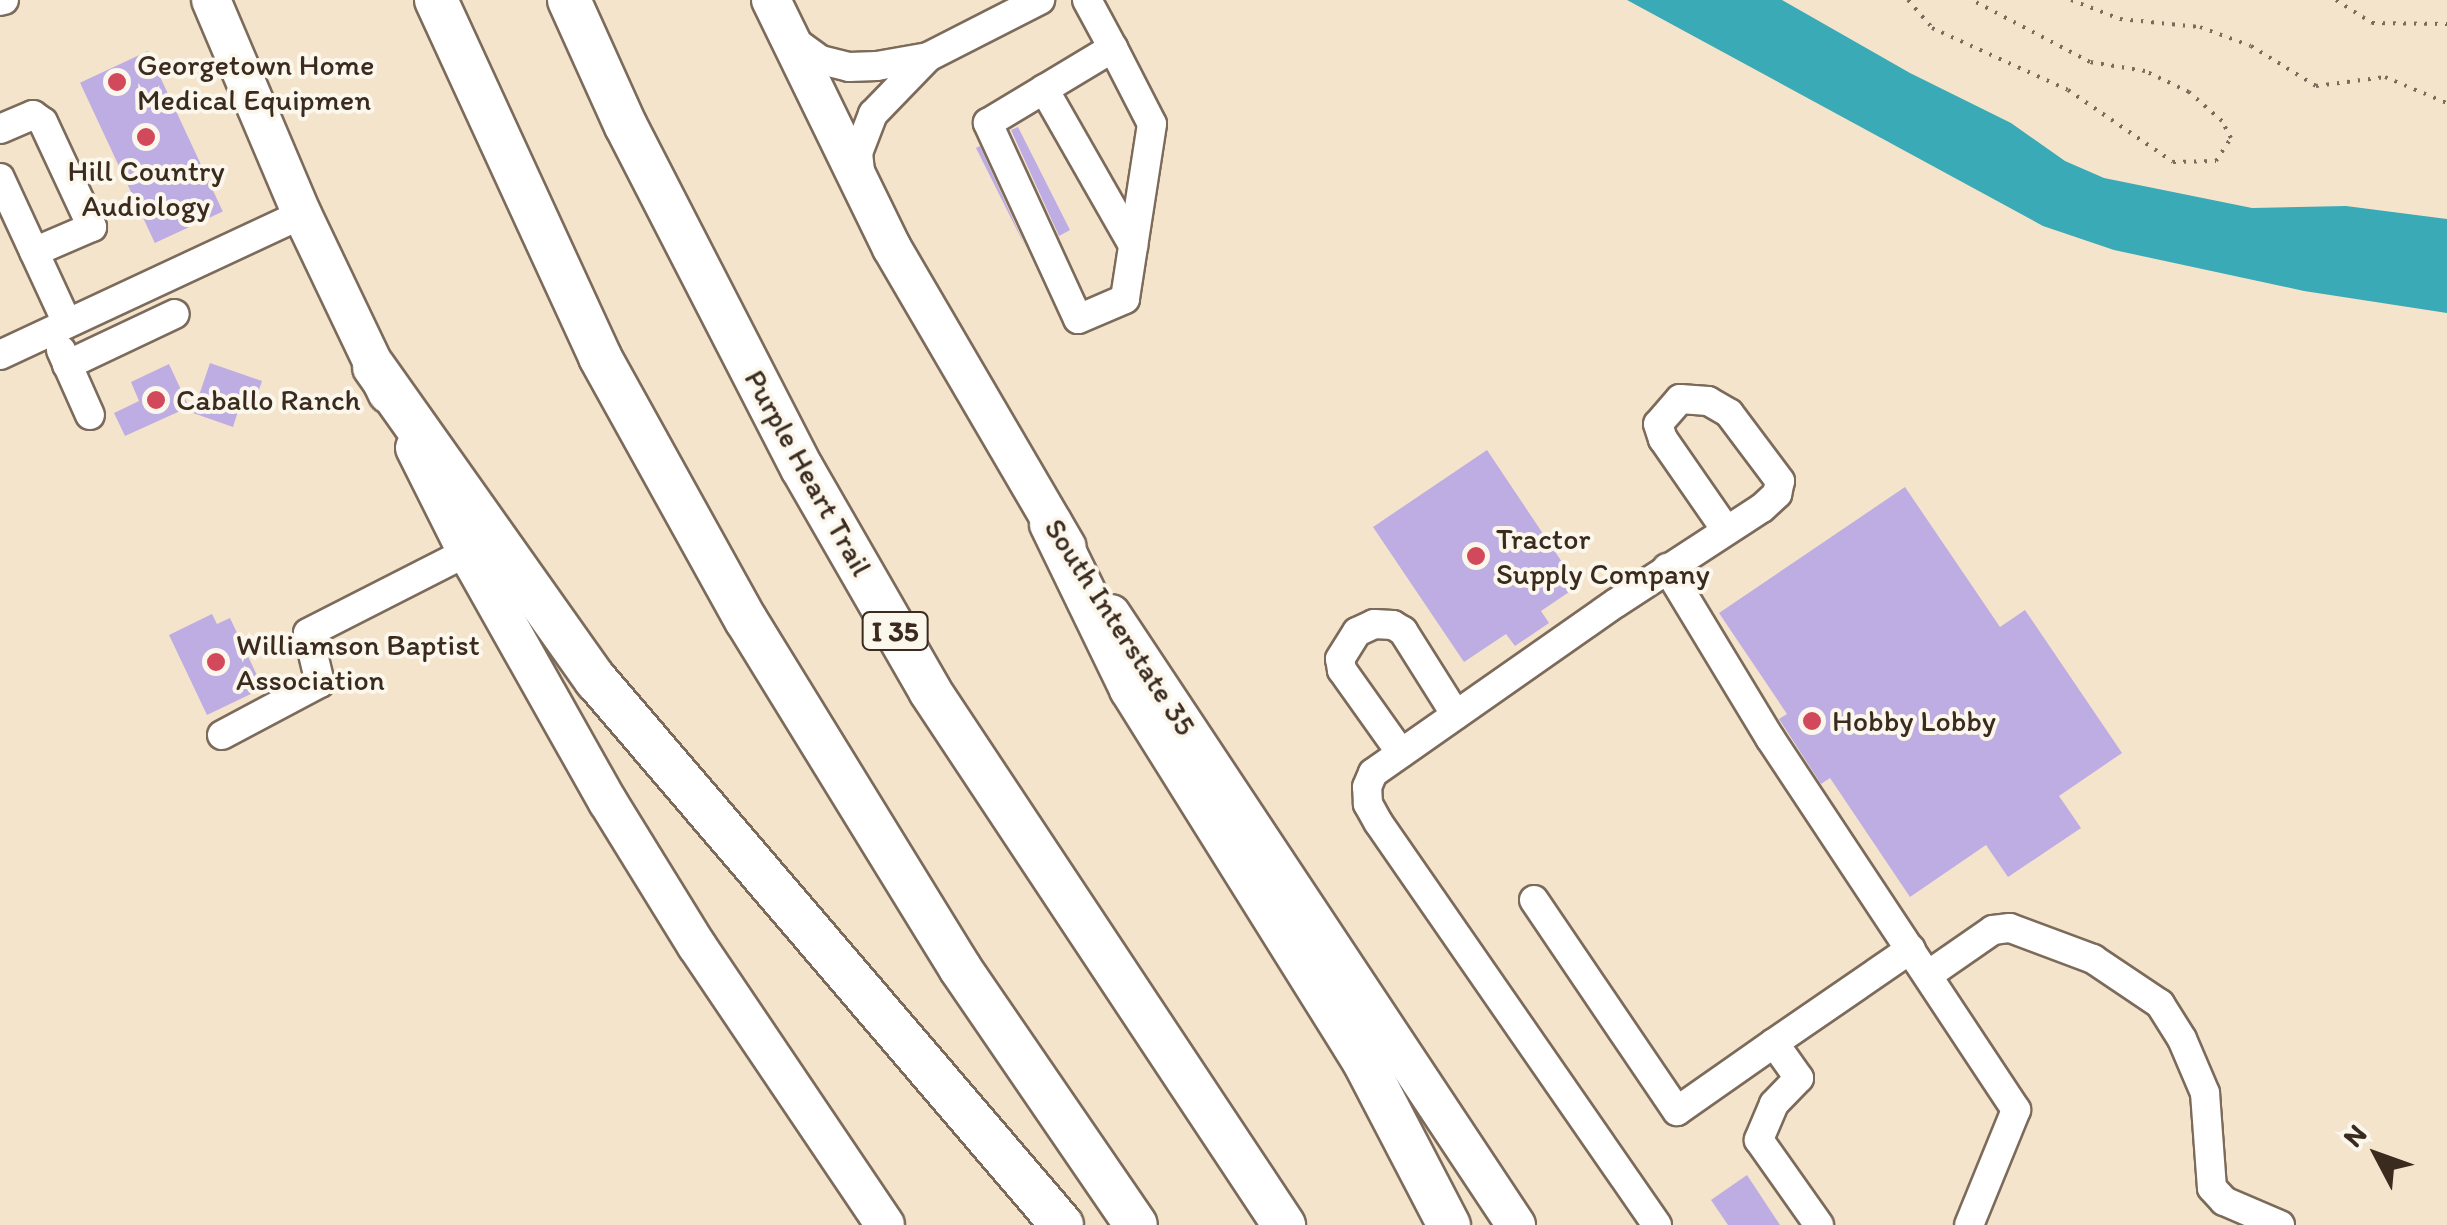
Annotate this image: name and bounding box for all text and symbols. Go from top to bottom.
place label: Georgetown Home Medical Equipmen [137,47,374,118]
marker: Georgetown Home Medical Equipmen [106,71,128,93]
marker: Hill Country Audiology [135,126,157,148]
place label: Hill Country Audiology [67,153,225,224]
street label: Purple Heart Trail [737,365,879,581]
place label: Caballo Ranch [176,382,361,418]
marker: Caballo Ranch [145,389,167,411]
street label: South Interstate 35 [1036,512,1204,742]
place label: Tractor Supply Company [1496,521,1710,592]
marker: Tractor Supply Company [1465,545,1487,567]
road number: I 35 [860,608,930,654]
place label: Williamson Baptist Association [236,627,481,698]
marker: Williamson Baptist Association [205,651,227,673]
place label: Hobby Lobby [1832,703,1996,739]
marker: Hobby Lobby [1801,710,1823,732]
north arrow [2327,1105,2427,1205]
text: N [2335,1117,2373,1154]

